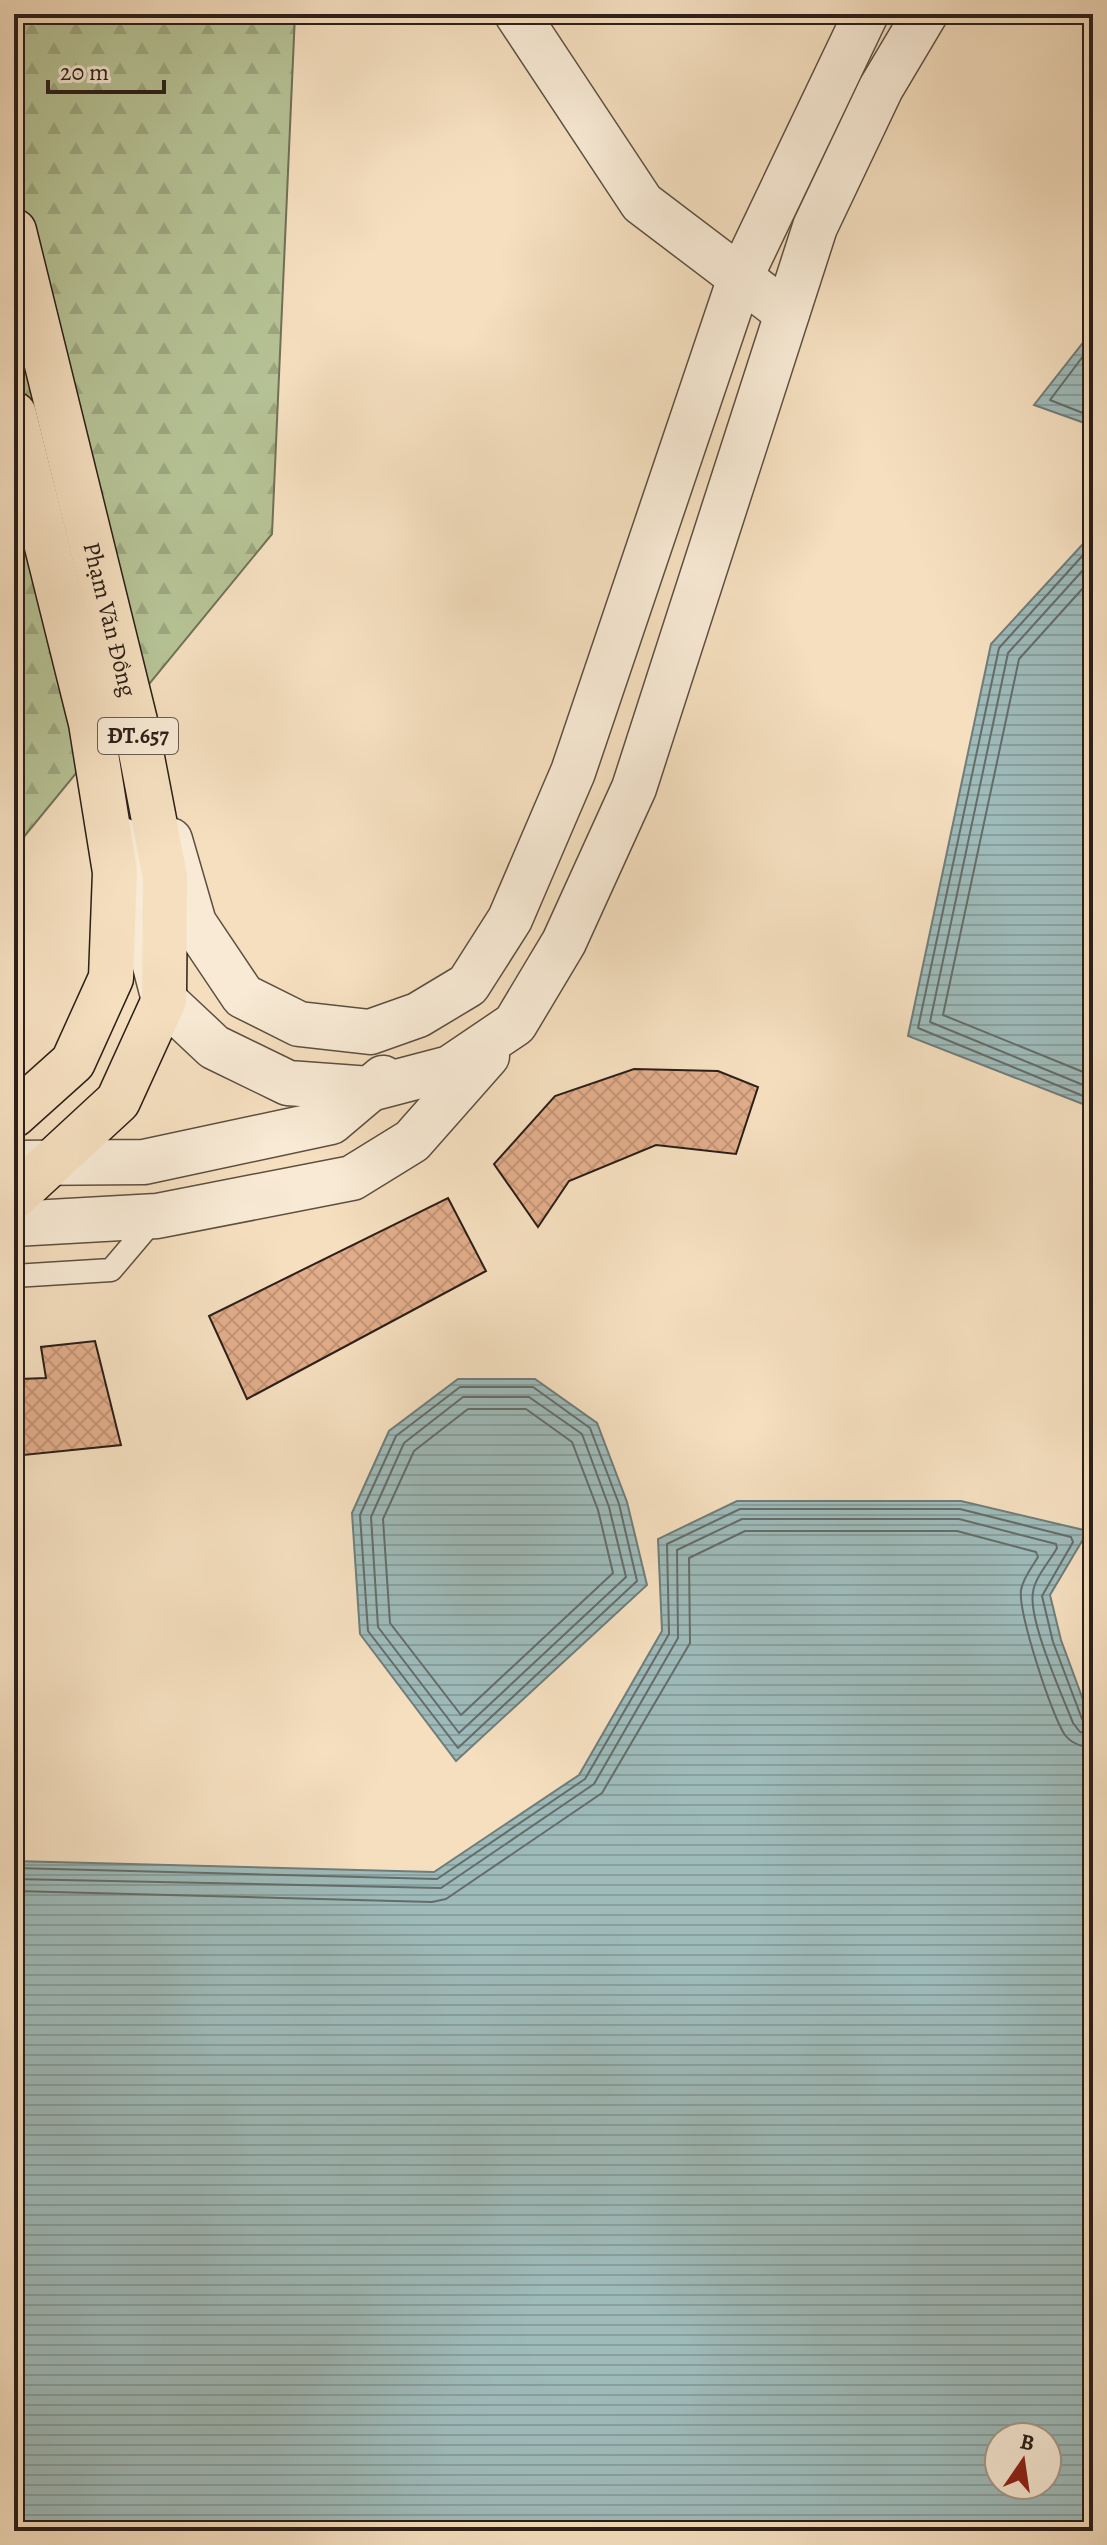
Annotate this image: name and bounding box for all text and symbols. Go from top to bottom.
scale bar [48,44,164,94]
text: 20 m [60,56,109,88]
street label: Phạm Văn Đồng [75,539,144,700]
road number: ĐT.657 [98,718,178,754]
north arrow [983,2421,1063,2501]
text: B [1017,2426,1037,2459]

